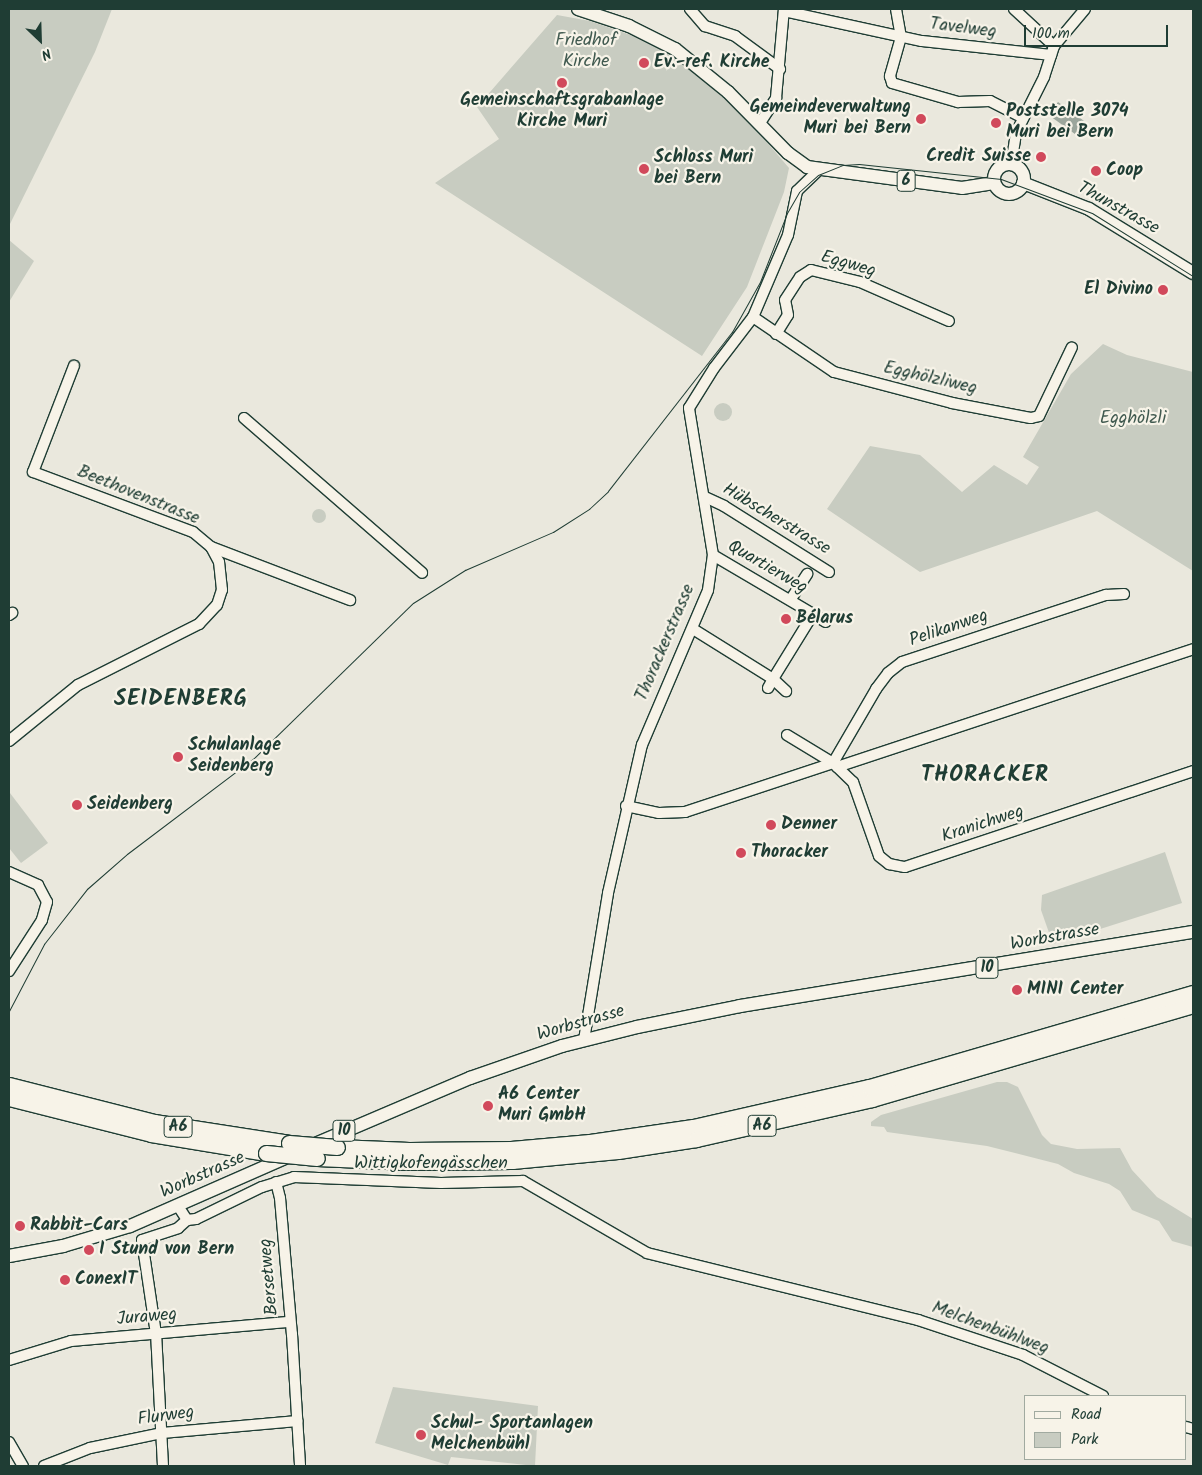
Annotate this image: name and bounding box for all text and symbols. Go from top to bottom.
street label: Tavelweg [928,14,998,44]
north arrow [15,15,65,65]
scale bar [1027,15,1171,47]
text: 100 m [1032,22,1070,46]
park label: Friedhof Kirche [555,31,617,74]
text: N [38,42,55,66]
place label: Ev.-ref. Kirche [654,52,769,74]
marker: Ev.-ref. Kirche [638,57,650,69]
marker: Gemeinschaftsgrabanlage Kirche Muri [556,77,568,89]
place label: Gemeinschaftsgrabanlage Kirche Muri [460,91,664,134]
place label: Gemeindeverwaltung Muri bei Bern [750,98,911,140]
place label: Poststelle 3074 Muri bei Bern [1006,102,1129,144]
marker: Gemeindeverwaltung Muri bei Bern [915,113,927,125]
marker: Poststelle 3074 Muri bei Bern [990,117,1002,129]
place label: Credit Suisse [926,146,1031,168]
place label: Schloss Muri bei Bern [654,148,753,190]
marker: Credit Suisse [1035,151,1047,163]
place label: Coop [1106,160,1143,182]
marker: Schloss Muri bei Bern [638,163,650,175]
marker: Coop [1090,165,1102,177]
road number: 6 [896,168,916,195]
street label: Thunstrasse [1073,178,1163,240]
street label: Eggweg [818,247,878,283]
place label: El Divino [1084,279,1153,301]
marker: El Divino [1157,284,1169,296]
street label: Egghölzliweg [881,358,979,400]
park label: Egghölzli [1100,408,1166,430]
street label: Beethovenstrasse [74,462,202,530]
street label: Hübscherstrasse [718,479,834,561]
street label: Quartierweg [723,536,811,600]
street label: Thorackerstrasse [632,581,700,705]
street label: Pelikanweg [907,605,991,653]
place label: Bélarus [796,608,853,630]
marker: Bélarus [780,613,792,625]
district label: SEIDENBERG [113,687,249,713]
place label: Schulanlage Seidenberg [188,736,281,779]
marker: Schulanlage Seidenberg [172,751,184,763]
district label: THORACKER [920,763,1050,789]
place label: Seidenberg [87,794,173,816]
marker: Seidenberg [71,799,83,811]
street label: Kranichweg [939,802,1027,848]
place label: Denner [781,814,837,836]
marker: Denner [765,819,777,831]
place label: Thoracker [751,842,828,864]
marker: Thoracker [735,847,747,859]
street label: Worbstrasse [1009,920,1101,956]
road number: 10 [974,954,1000,981]
place label: MINI Center [1027,979,1123,1001]
marker: MINI Center [1011,984,1023,996]
street label: Worbstrasse [535,1001,627,1047]
place label: A6 Center Muri GmbH [498,1085,586,1128]
marker: A6 Center Muri GmbH [482,1100,494,1112]
road number: A6 [747,1112,777,1140]
road number: A6 [163,1114,193,1140]
road number: 10 [332,1118,356,1144]
street label: Worbstrasse [157,1148,249,1204]
street label: Wittigkofengässchen [354,1153,508,1175]
place label: Rabbit-Cars [30,1215,128,1237]
marker: Rabbit-Cars [14,1220,26,1232]
street label: Bersetweg [256,1238,284,1316]
place label: I Stund von Bern [99,1239,234,1261]
marker: I Stund von Bern [83,1244,95,1256]
place label: ConexIT [75,1269,137,1291]
marker: ConexIT [59,1274,71,1286]
street label: Melchenbühlweg [929,1298,1051,1360]
street label: Juraweg [116,1305,178,1331]
legend [1024,1395,1187,1460]
street label: Flurweg [136,1402,196,1432]
text: Road [1071,1403,1101,1427]
place label: Schul- Sportanlagen Melchenbühl [431,1414,593,1456]
text: Park [1071,1428,1098,1452]
marker: Schul- Sportanlagen Melchenbühl [415,1429,427,1441]

